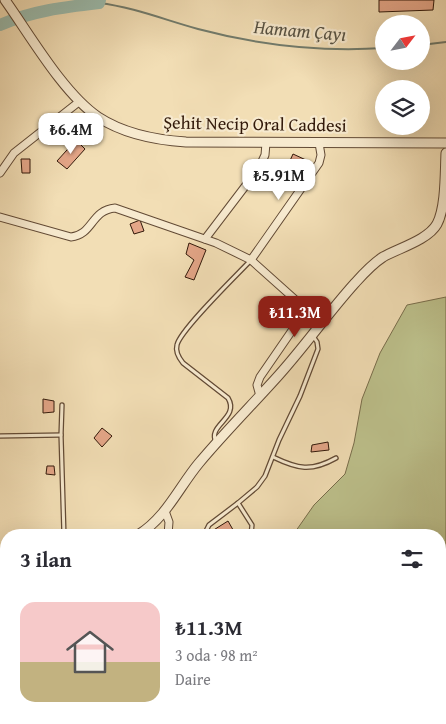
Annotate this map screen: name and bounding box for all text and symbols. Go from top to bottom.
water label: Hamam Çayı [252,12,348,48]
north arrow [375,15,430,70]
map controls [375,15,430,135]
button: layers [375,80,430,135]
street label: Şehit Necip Oral Caddesi [163,108,347,139]
pin: ₺6.4M [36,112,106,155]
text: ₺6.4M [49,117,93,141]
pin: ₺5.91M [238,158,320,201]
text: ₺5.91M [253,163,305,187]
pin: ₺11.3M [254,296,336,338]
text: ₺11.3M [269,300,321,324]
text: 3 ilan [20,544,72,575]
icon: filters [398,545,426,573]
text: ₺11.3M [175,612,243,643]
icon: home [60,622,120,682]
text: 3 oda · 98 m² [175,643,258,667]
text: Daire [175,667,211,691]

